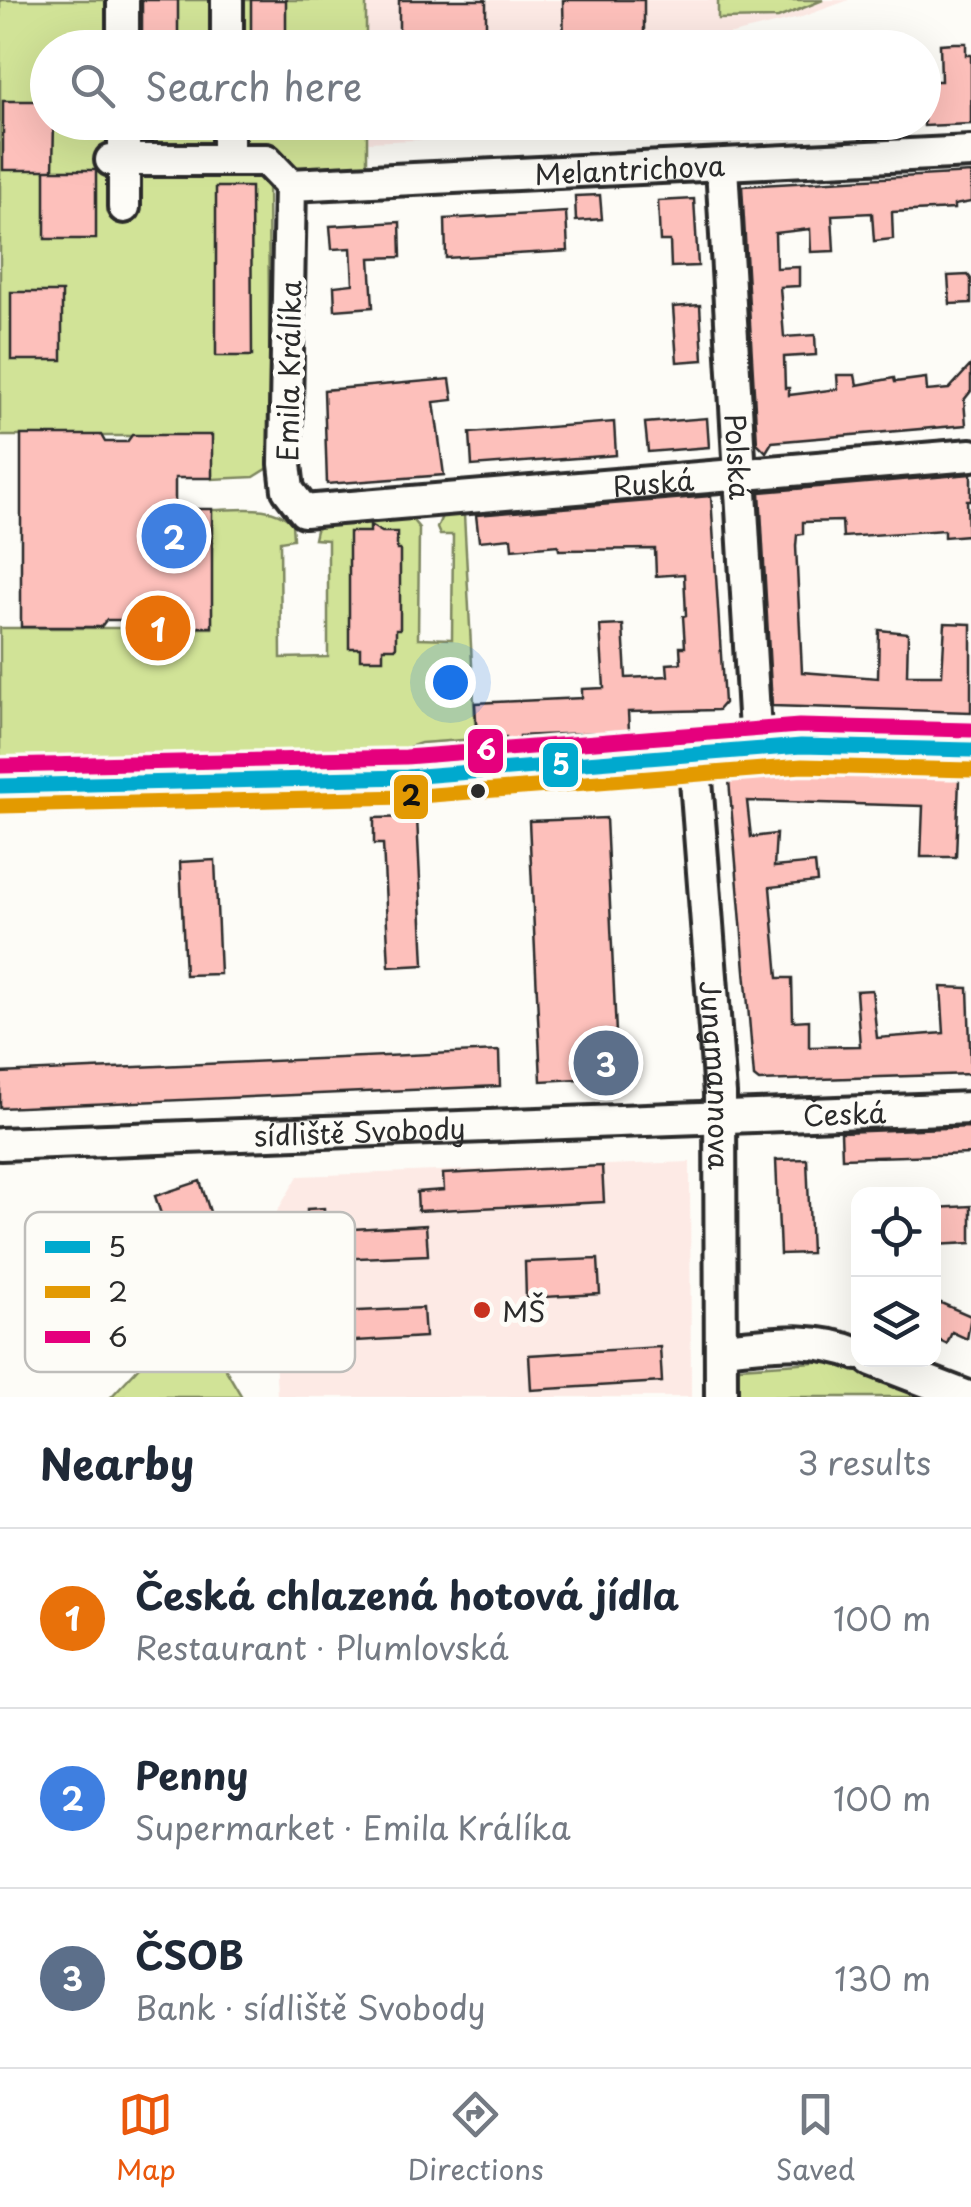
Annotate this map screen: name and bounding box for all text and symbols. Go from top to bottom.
search box [30,30,941,140]
text: Search here [145,57,362,114]
icon: search [65,58,120,113]
street label: Melantrichova [533,142,727,195]
street label: Emila Králíka [265,280,311,462]
street label: Polská [715,412,763,501]
street label: Ruská [611,457,696,507]
pin: 2 [142,498,206,574]
pin: 1 [126,590,190,666]
your location [425,657,476,708]
line badge: 6 [466,727,505,775]
text: 6 [476,727,496,770]
line badge: 5 [541,741,580,789]
text: 5 [552,742,570,785]
line badge: 2 [392,773,430,821]
text: 2 [401,773,421,816]
unlabelled marker [468,781,488,801]
street label: Jungmannova [690,979,742,1171]
pin: 3 [574,1026,638,1100]
street label: Česká [802,1090,887,1136]
street label: sídliště Svobody [253,1105,466,1156]
map controls [851,1187,941,1367]
button: locate [851,1187,941,1277]
legend [25,1212,355,1372]
text: 5 [108,1224,126,1267]
text: 2 [108,1269,128,1312]
button: layers [851,1277,941,1367]
place label: MŠ [502,1289,546,1332]
marker: MŠ [471,1299,493,1321]
text: 6 [108,1314,128,1357]
text: Nearby [40,1431,194,1494]
text: 3 results [797,1438,931,1486]
text: Česká chlazená hotová jídla [135,1566,679,1623]
text: 1 [65,1594,80,1642]
text: 100 m [833,1594,931,1642]
text: Restaurant · Plumlovská [135,1623,509,1671]
text: Penny [135,1746,248,1803]
text: 2 [61,1774,84,1822]
text: 100 m [833,1774,931,1822]
text: Supermarket · Emila Králíka [135,1803,571,1851]
text: ČSOB [135,1926,244,1983]
text: 3 [62,1954,83,2002]
text: 130 m [834,1954,931,2002]
text: Bank · sídliště Svobody [135,1983,485,2031]
tab: Map [116,2087,176,2190]
tab: Directions [408,2087,544,2190]
tab: Saved [776,2087,855,2190]

